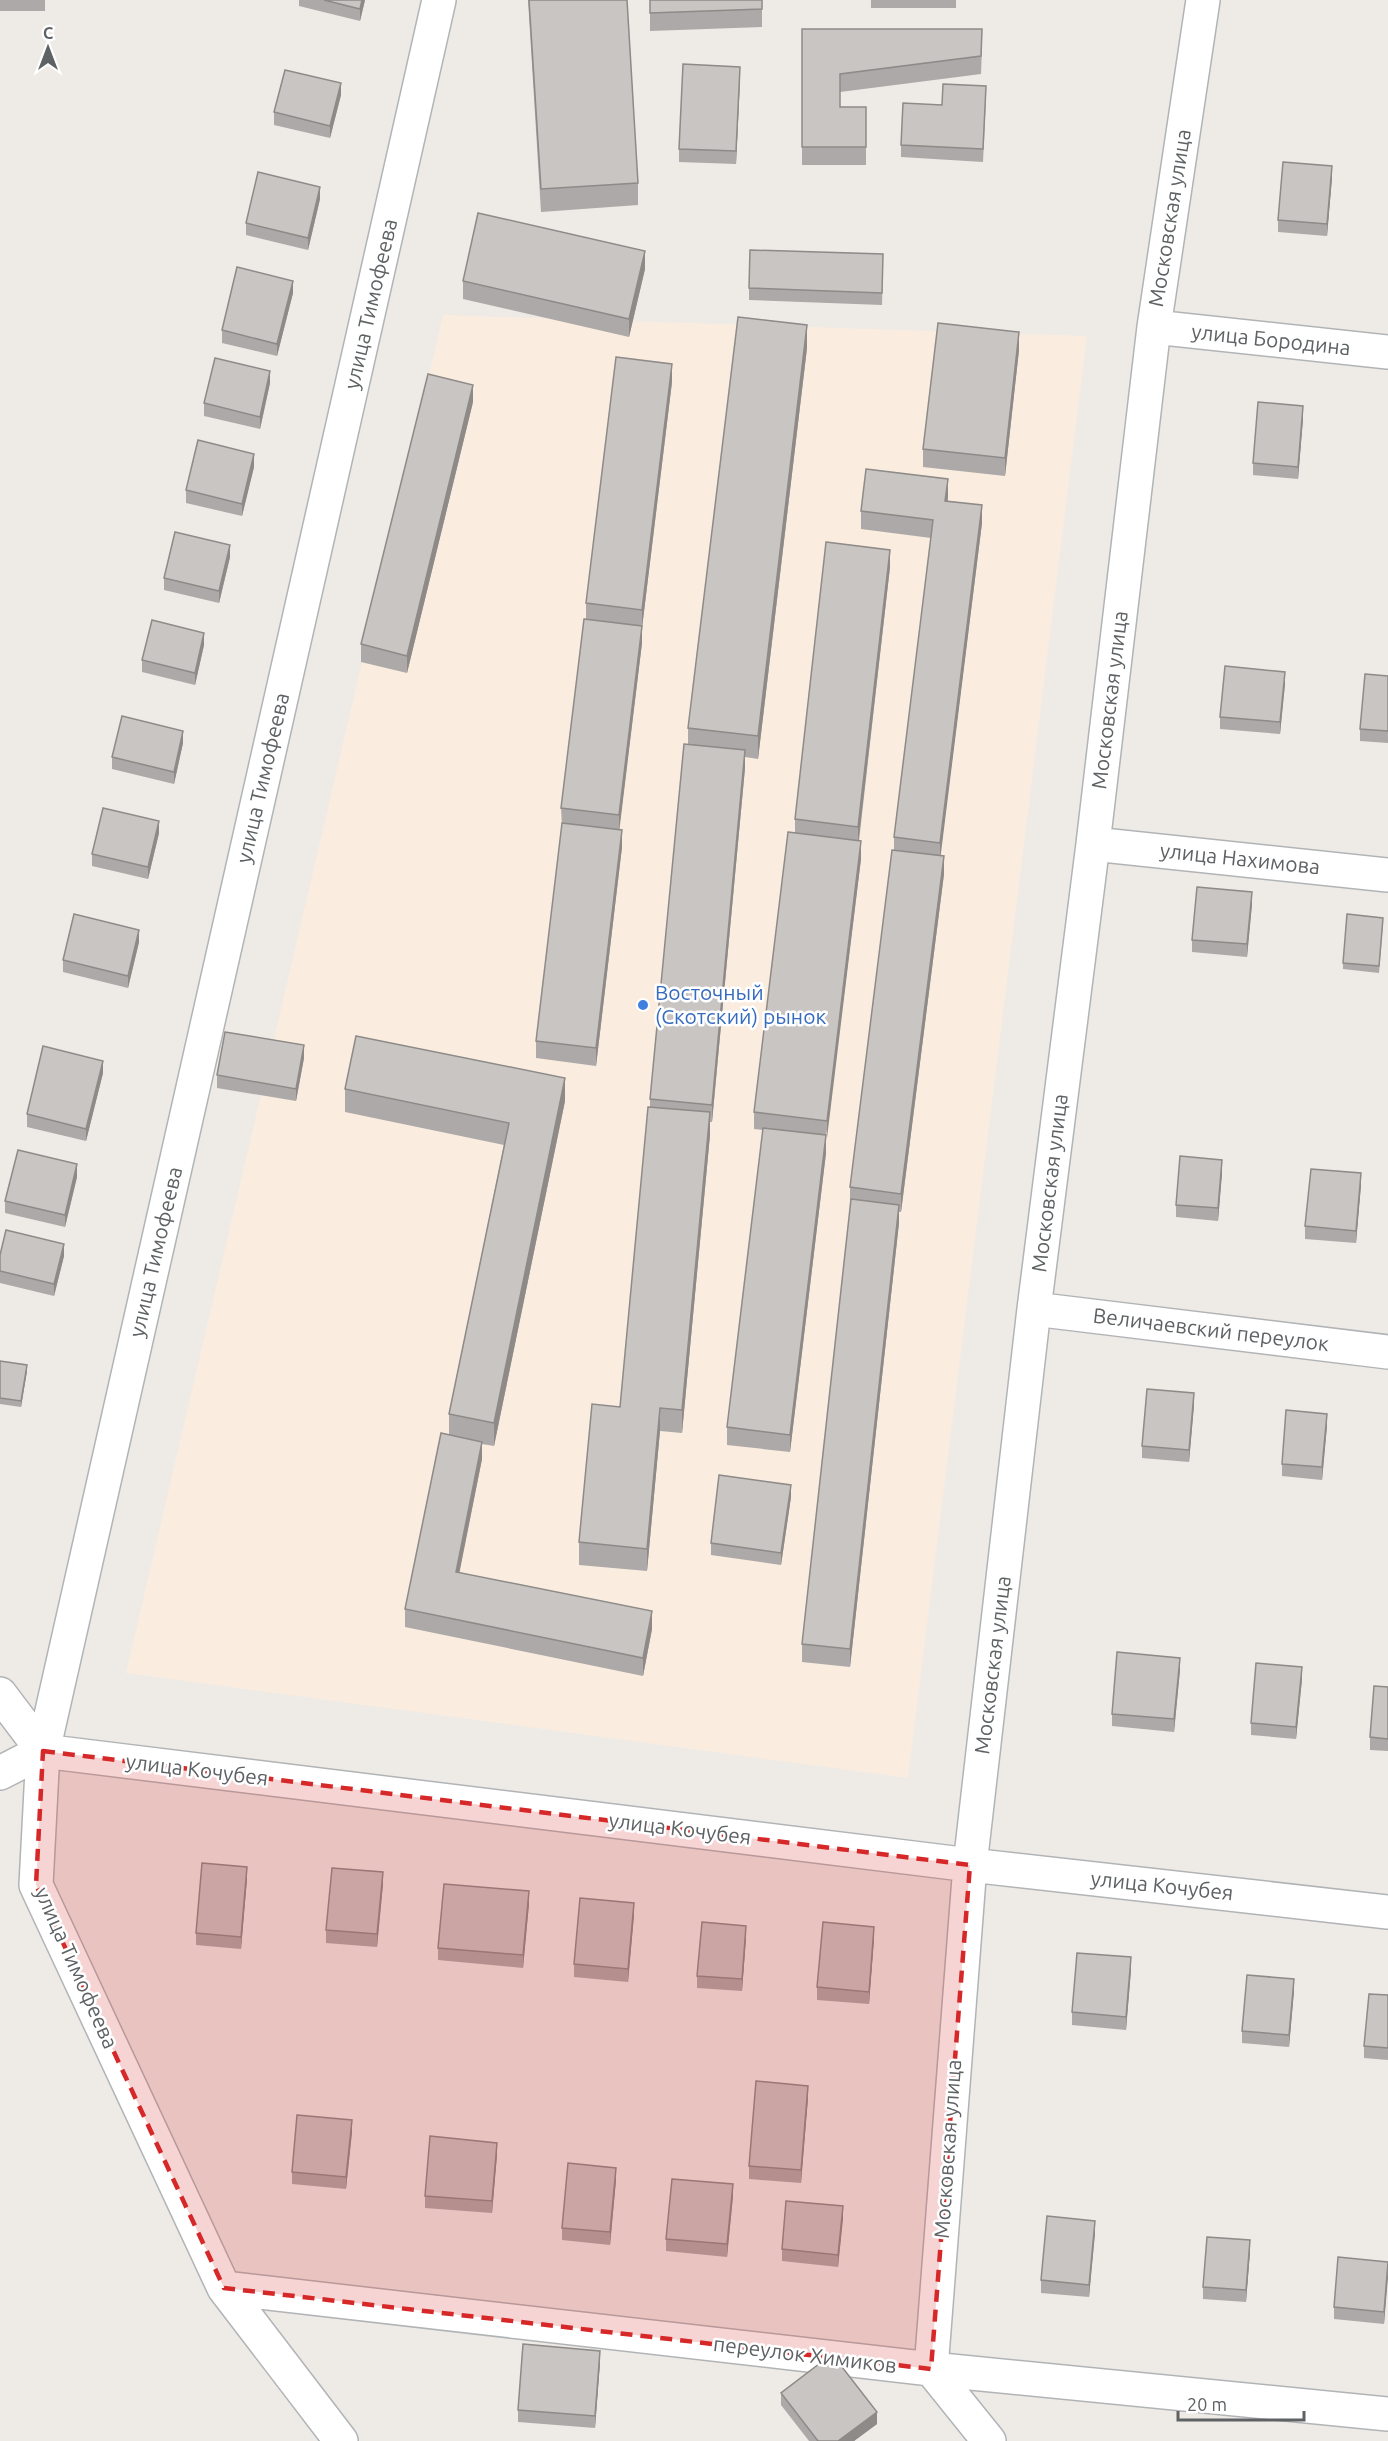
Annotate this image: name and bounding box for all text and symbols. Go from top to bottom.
north arrow [18,18,78,78]
text: С [43,24,53,42]
street label: Московская улица [1143,127,1195,308]
street label: улица Тимофеева [339,216,401,391]
street label: улица Бородина [1190,319,1352,359]
street label: Московская улица [1086,609,1132,790]
street label: улица Тимофеева [231,690,293,865]
street label: улица Нахимова [1159,838,1321,878]
place label: Восточный (Скотский) рынок [655,980,826,1028]
marker: Восточный (Скотский) рынок [636,998,650,1012]
street label: Московская улица [1026,1092,1072,1273]
street label: улица Тимофеева [124,1164,186,1339]
street label: Величаевский переулок [1092,1303,1331,1355]
street label: Московская улица [969,1574,1015,1755]
street label: улица Кочубея [124,1748,270,1790]
street label: улица Кочубея [607,1807,753,1849]
street label: улица Кочубея [1090,1866,1235,1904]
street label: улица Тимофеева [31,1883,123,2052]
street label: Московская улица [929,2059,965,2239]
street label: переулок Химиков [712,2331,898,2377]
scale bar [1178,2384,1304,2422]
text: 20 m [1187,2394,1227,2414]

